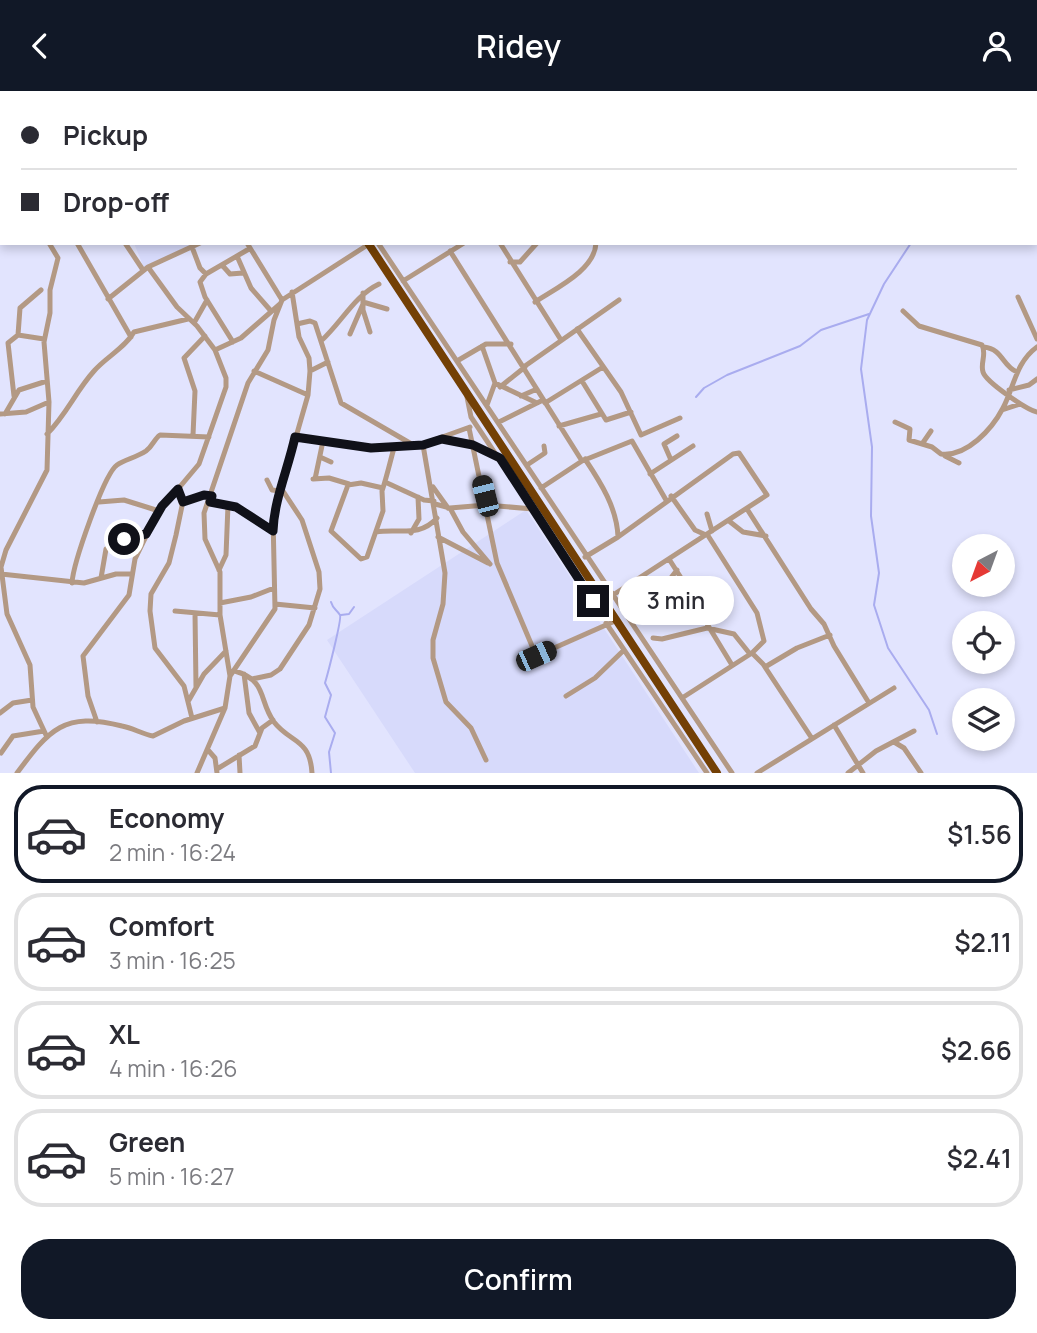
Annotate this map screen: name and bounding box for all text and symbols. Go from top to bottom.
text: Ridey [476,24,561,68]
icon: back [21,27,59,65]
icon: person [978,27,1016,65]
text: Pickup [63,117,148,153]
text: Drop-off [63,184,169,220]
car [470,473,501,519]
route start [108,523,140,555]
north arrow [952,534,1015,597]
map controls [952,534,1015,751]
callout: 3 min [618,577,733,625]
text: 3 min [647,584,705,616]
route end [577,585,609,617]
button: locate [952,611,1015,674]
car [513,638,560,674]
button: layers [952,688,1015,751]
text: Economy [109,800,224,836]
icon: car [25,803,88,866]
text: $1.56 [947,816,1012,852]
text: 2 min · 16:24 [109,836,236,868]
text: Comfort [109,908,215,944]
icon: car [25,911,88,974]
text: $2.11 [954,924,1012,960]
text: 3 min · 16:25 [109,944,236,976]
text: XL [109,1016,140,1052]
icon: car [25,1019,88,1082]
text: $2.66 [941,1032,1012,1068]
text: 4 min · 16:26 [109,1052,238,1084]
text: Green [109,1124,185,1160]
icon: car [25,1127,88,1190]
text: $2.41 [947,1140,1012,1176]
text: 5 min · 16:27 [109,1160,235,1192]
button: Confirm [21,1239,1016,1319]

